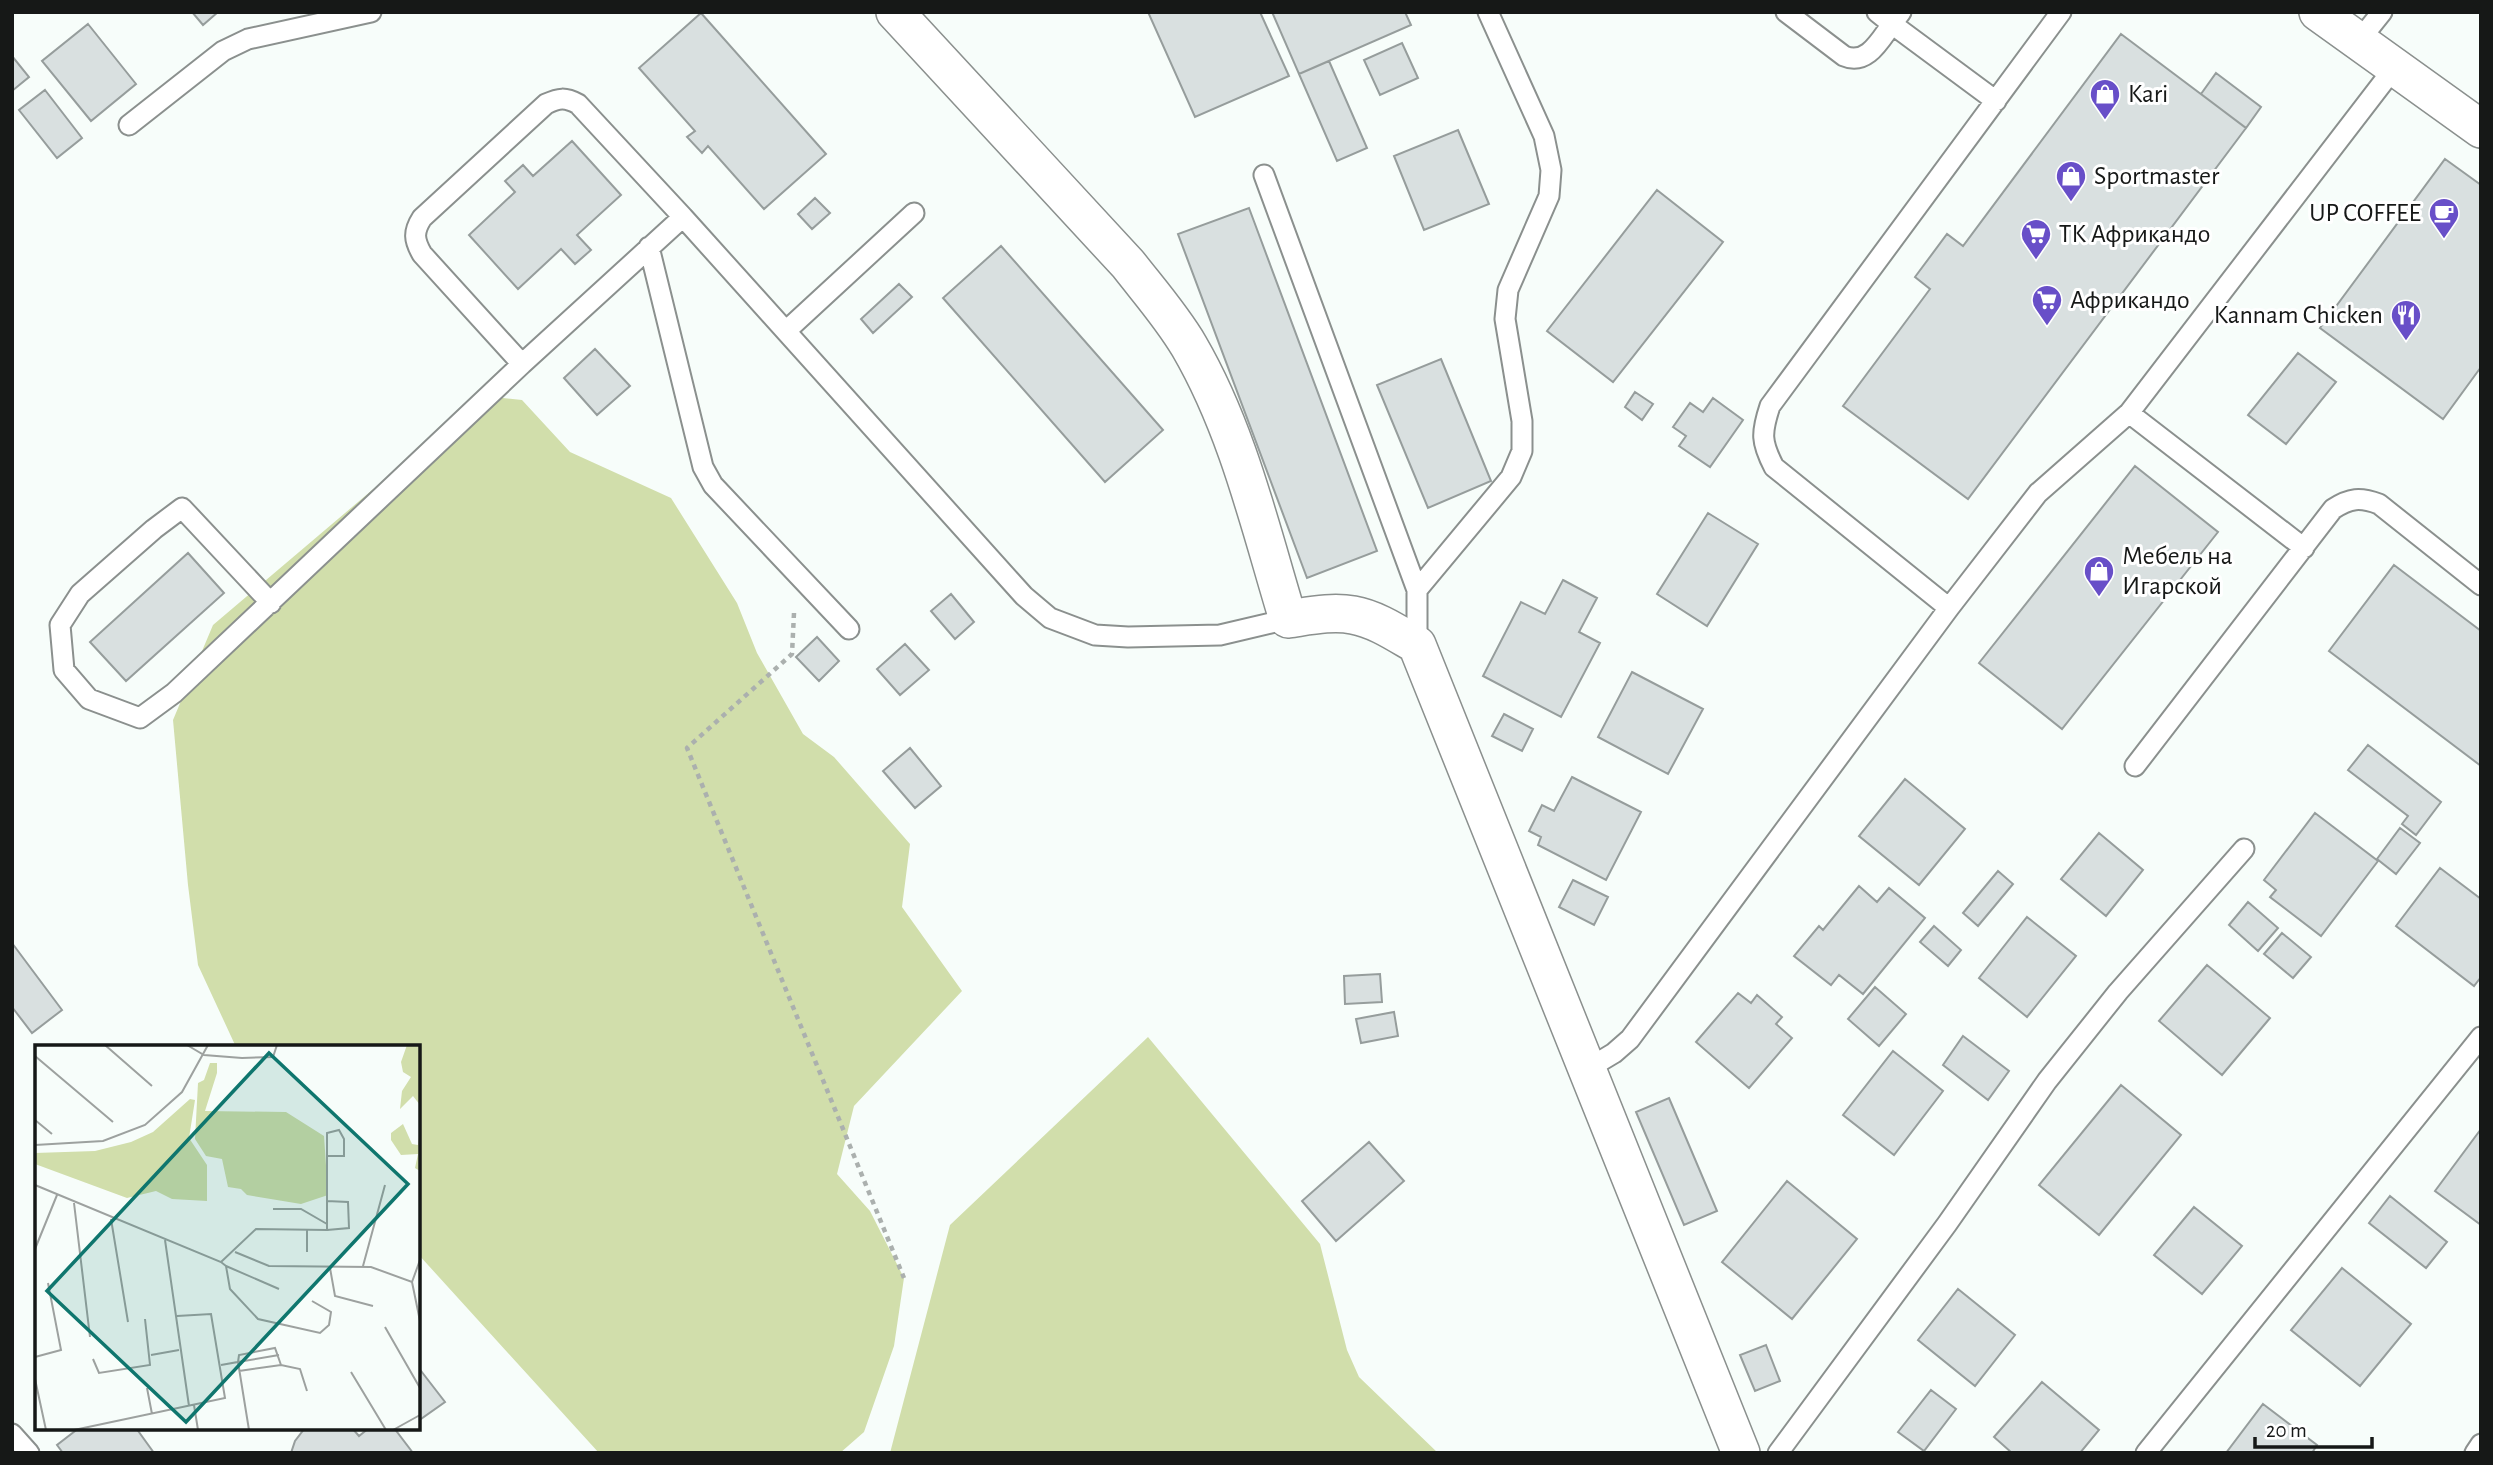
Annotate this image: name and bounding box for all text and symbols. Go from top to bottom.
shop icon: Kari [2088,77,2122,121]
place label: Kari [2128,81,2168,107]
shop icon: Sportmaster [2054,159,2088,203]
place label: Sportmaster [2094,163,2220,189]
cafe icon: UP COFFEE [2427,196,2461,240]
place label: UP COFFEE [2309,200,2421,226]
supermarket icon: ТК Африкандо [2019,217,2053,261]
place label: ТК Африкандо [2059,221,2210,247]
supermarket icon: Африкандо [2030,283,2064,327]
place label: Африкандо [2070,287,2190,313]
restaurant icon: Kannam Chicken [2389,298,2423,342]
place label: Kannam Chicken [2214,302,2383,328]
place label: Мебель на Игарской [2122,543,2233,599]
shop icon: Мебель на Игарской [2082,554,2116,598]
inset map [35,1045,420,1430]
scale bar [2255,1406,2372,1450]
text: 20 m [2266,1420,2307,1441]

